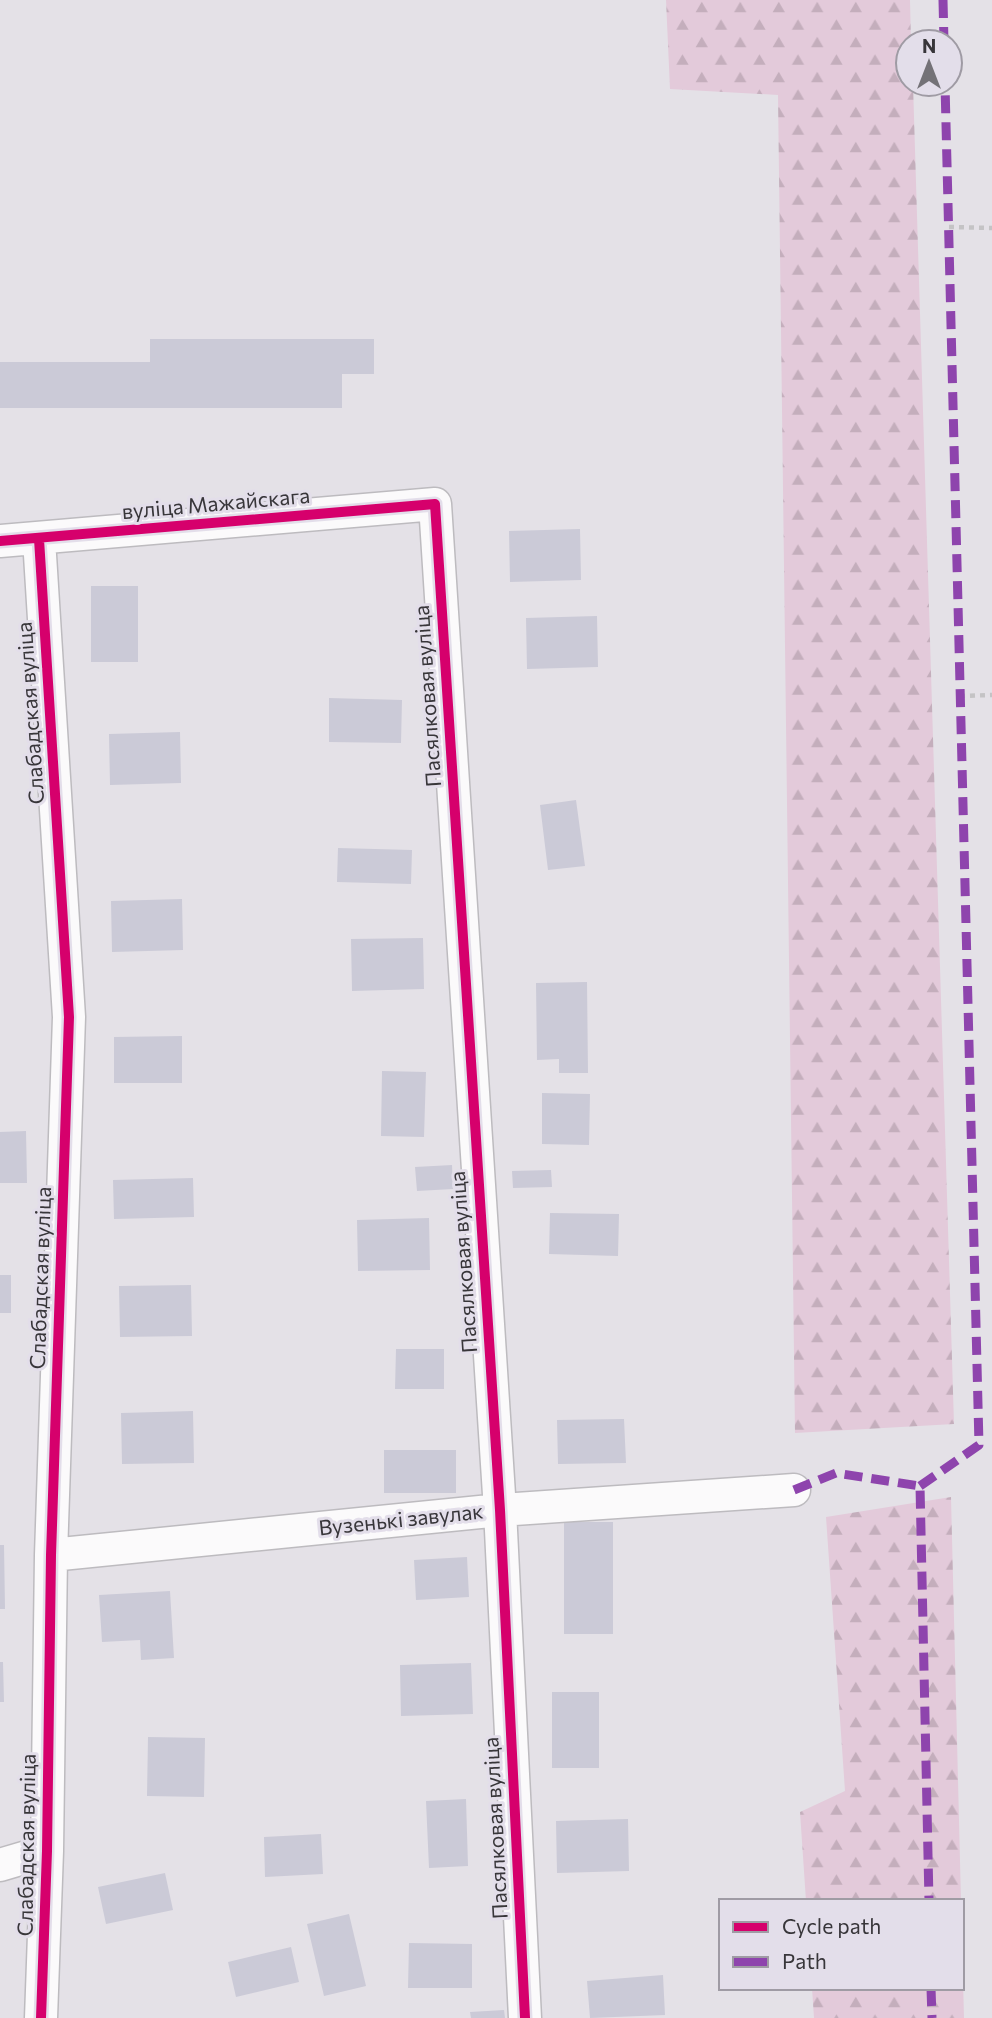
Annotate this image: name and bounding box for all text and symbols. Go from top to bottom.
north arrow [894,28,964,98]
text: N [922,34,936,57]
street label: вуліца Мажайскага [121,482,311,523]
street label: Пасялковая вуліца [408,604,445,788]
street label: Слабадская вуліца [11,621,48,805]
street label: Пасялковая вуліца [444,1170,481,1354]
street label: Слабадская вуліца [24,1186,55,1370]
street label: Вузенькі завулак [317,1497,484,1540]
street label: Пасялковая вуліца [477,1736,512,1920]
street label: Слабадская вуліца [11,1753,40,1937]
legend [719,1899,964,1990]
text: Cycle path [782,1913,881,1938]
text: Path [782,1948,827,1973]

